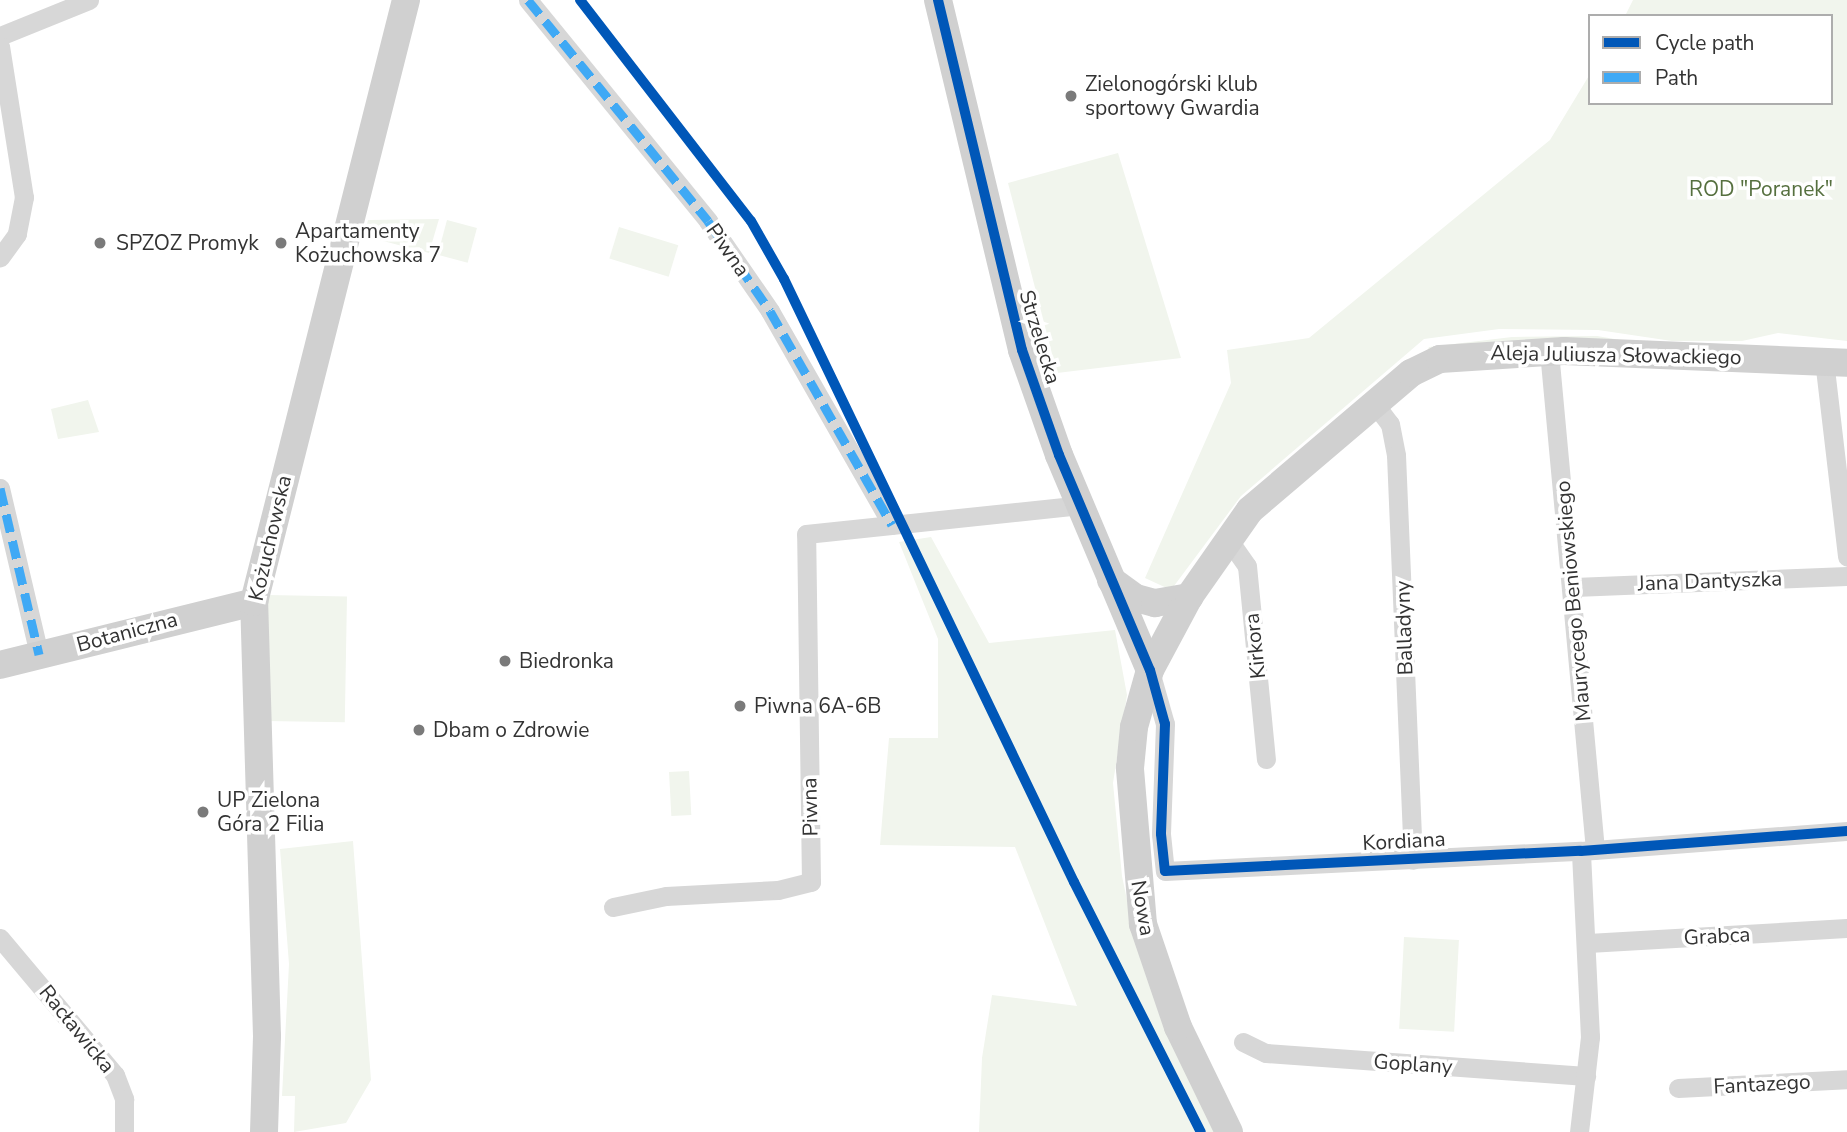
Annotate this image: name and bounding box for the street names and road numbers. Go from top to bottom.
street label: Piwna [701,219,755,281]
street label: Strzelecka [1014,287,1066,387]
street label: Aleja Juliusza Słowackiego [1490,340,1742,370]
street label: Kożuchowska [243,473,297,603]
street label: Maurycego Beniowskiego [1550,480,1596,722]
street label: Jana Dantyszka [1637,566,1783,596]
street label: Balladyny [1390,580,1418,676]
street label: Botaniczna [74,606,180,658]
street label: Kirkora [1239,612,1271,680]
street label: Piwna [797,777,823,837]
street label: Kordiana [1362,826,1446,856]
street label: Nowa [1126,878,1160,938]
street label: Grabca [1683,922,1751,950]
street label: Racławicka [34,980,120,1078]
street label: Goplany [1373,1049,1453,1079]
street label: Fantazego [1713,1069,1811,1099]

